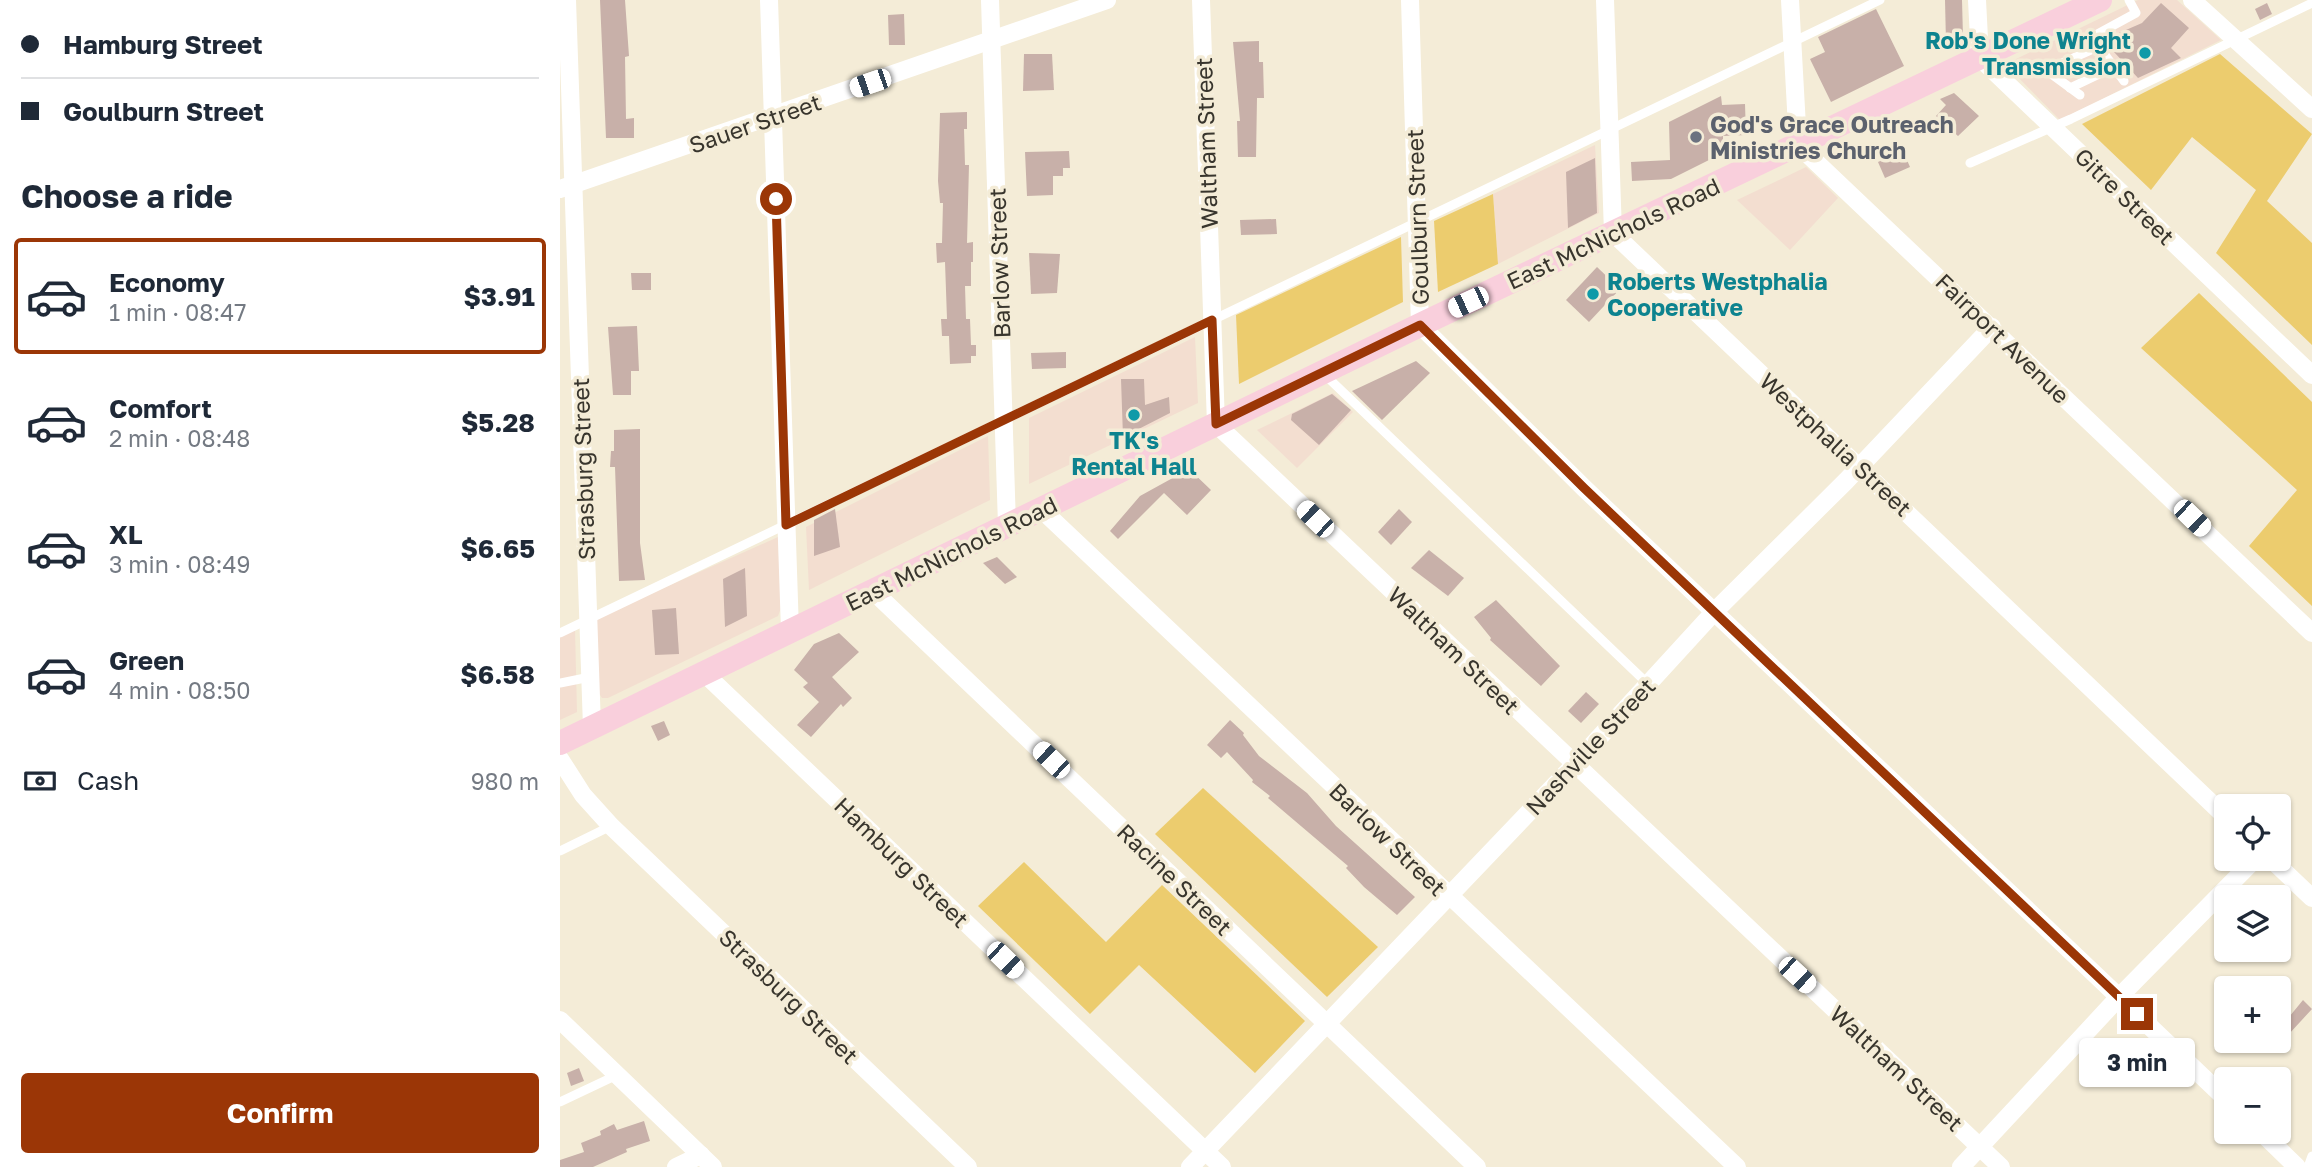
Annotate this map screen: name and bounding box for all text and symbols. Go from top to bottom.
place label: Rob's Done Wright Transmission [1925,26,2131,80]
text: Hamburg Street [63,29,263,60]
marker: Rob's Done Wright Transmission [2137,45,2153,61]
street label: Waltham Street [1189,57,1223,229]
car [847,66,894,100]
street label: Sauer Street [685,87,825,159]
text: Goulburn Street [63,96,264,127]
place label: God's Grace Outreach Ministries Church [1710,110,1954,164]
street label: Goulburn Street [1400,128,1434,306]
marker: God's Grace Outreach Ministries Church [1688,129,1704,145]
street label: Gitre Street [2069,142,2181,250]
street label: East McNichols Road [1502,171,1724,295]
text: Choose a ride [21,177,233,215]
route start [760,183,792,215]
street label: Barlow Street [982,187,1016,339]
icon: car [25,265,88,328]
text: Economy [109,267,225,298]
place label: Roberts Westphalia Cooperative [1607,267,1828,321]
street label: Fairport Avenue [1930,267,2076,409]
text: $3.91 [463,281,535,312]
car [1445,284,1492,320]
marker: Roberts Westphalia Cooperative [1585,286,1601,302]
text: 1 min · 08:47 [109,298,246,326]
street label: Westphalia Street [1754,366,1918,522]
street label: Strasburg Street [566,377,600,561]
icon: car [25,391,88,454]
text: Comfort [109,393,212,424]
text: $5.28 [461,407,535,438]
marker: TK's Rental Hall [1126,407,1142,423]
text: 2 min · 08:48 [109,424,250,452]
place label: TK's Rental Hall [1071,426,1197,480]
street label: East McNichols Road [841,490,1061,616]
car [2170,496,2215,540]
car [1293,497,1338,541]
icon: car [25,517,88,580]
text: XL [109,519,143,550]
text: $6.65 [460,533,535,564]
text: 3 min · 08:49 [109,550,250,578]
street label: Waltham Street [1383,580,1525,720]
icon: car [25,643,88,706]
text: Green [109,645,184,676]
text: $6.58 [460,659,535,690]
street label: Nashville Street [1519,672,1661,820]
text: 4 min · 08:50 [109,676,251,704]
car [1029,738,1074,782]
icon: cash [21,762,59,800]
text: Cash [77,765,139,796]
text: 980 m [471,767,539,795]
street label: Barlow Street [1324,777,1452,901]
street label: Hamburg Street [829,791,975,933]
map controls [2214,794,2291,1144]
button: locate [2214,794,2291,871]
street label: Racine Street [1112,817,1238,941]
button: layers [2214,885,2291,962]
street label: Strasburg Street [714,923,864,1069]
car [983,938,1028,982]
car [1775,953,1820,997]
button: + [2214,976,2291,1053]
route end [2121,998,2153,1030]
street label: Waltham Street [1825,999,1969,1137]
callout: 3 min [2079,1038,2195,1088]
text: 3 min [2107,1048,2167,1076]
button: − [2214,1067,2291,1144]
button: Confirm [21,1073,539,1153]

